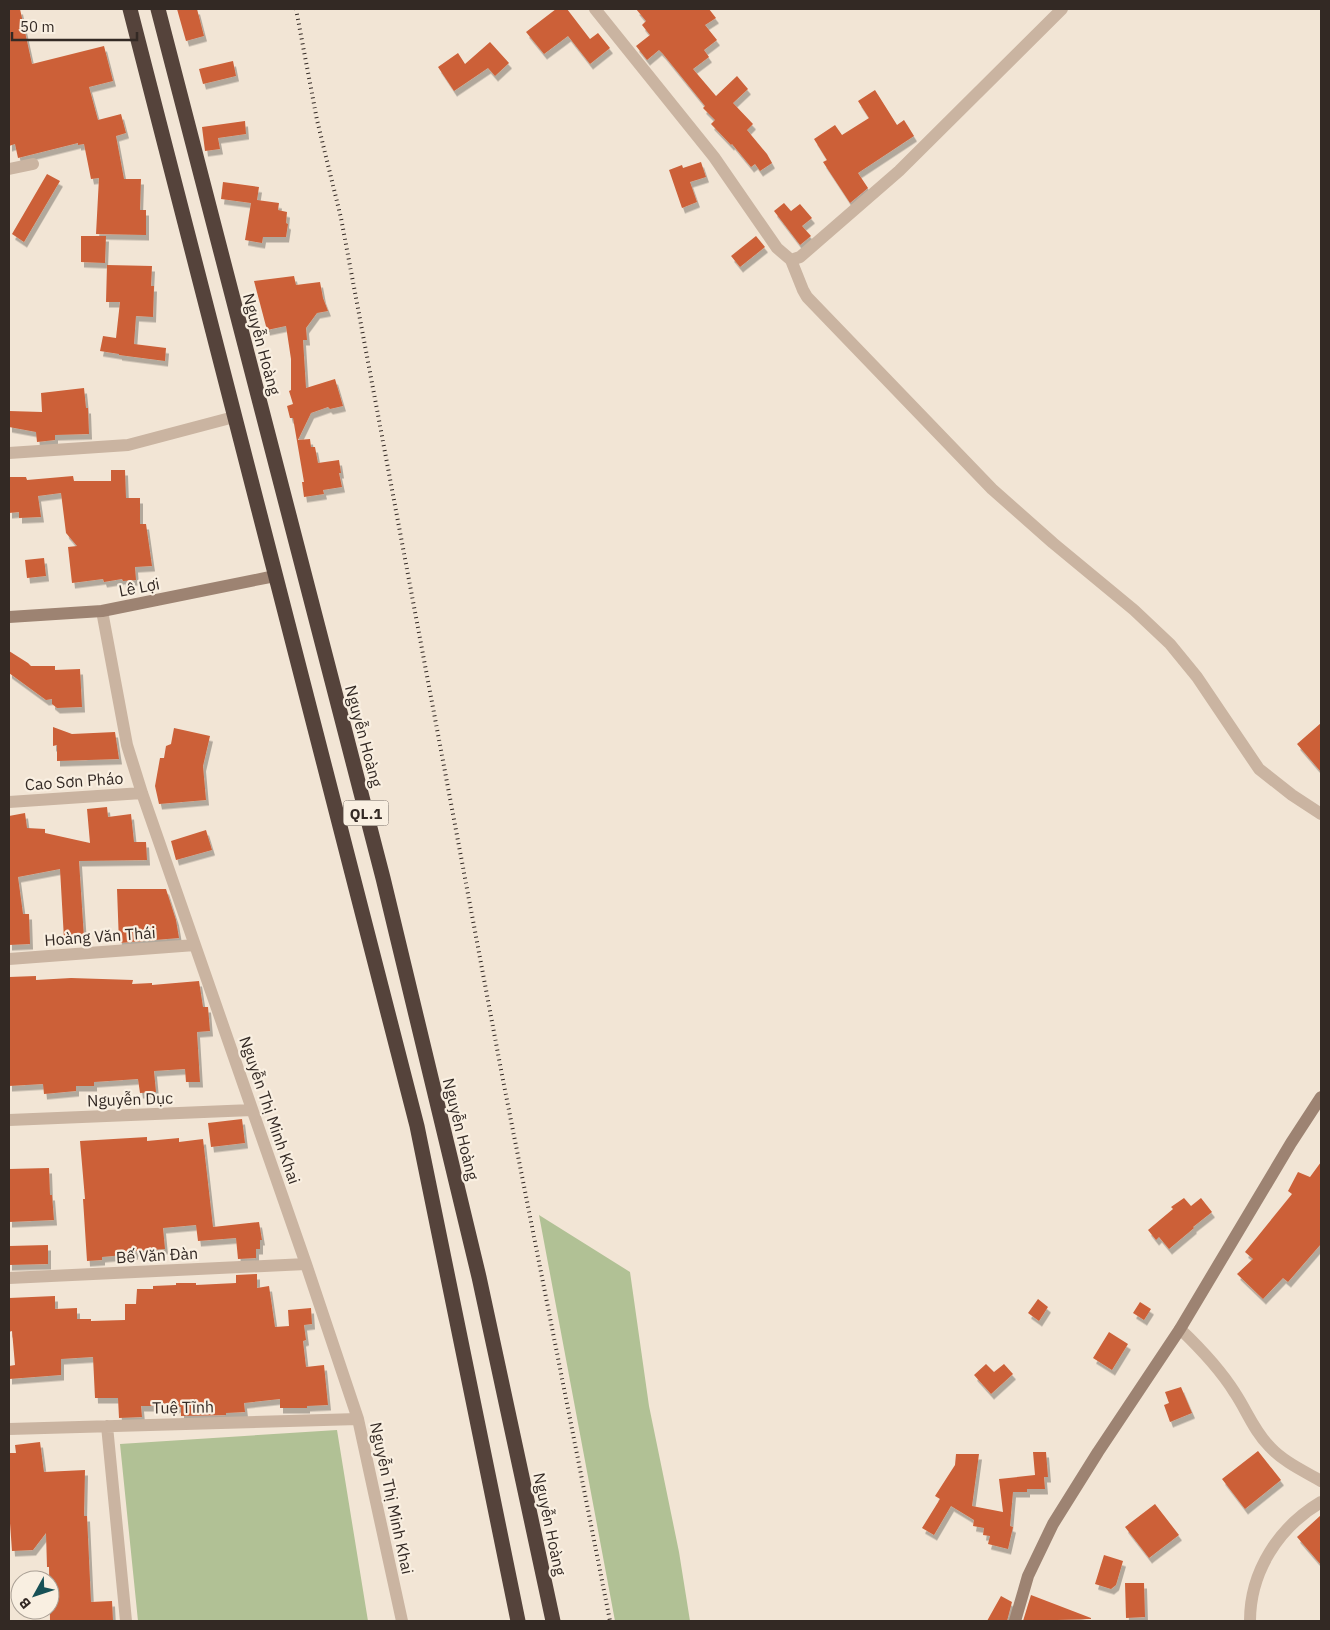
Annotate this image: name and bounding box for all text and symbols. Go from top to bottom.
scale bar [12,10,138,42]
text: 50 m [20,17,55,36]
street label: Nguyễn Hoàng [239,291,285,398]
street label: Lê Lợi [117,573,161,601]
street label: Nguyễn Hoàng [341,683,387,790]
street label: Cao Sơn Pháo [24,768,124,794]
road number: QL.1 [344,800,388,826]
street label: Hoàng Văn Thái [44,922,156,950]
street label: Nguyễn Thị Minh Khai [235,1033,305,1187]
street label: Nguyễn Hoàng [439,1076,483,1183]
street label: Nguyễn Dục [87,1088,173,1110]
street label: Bế Văn Đàn [115,1243,199,1267]
street label: Tuệ Tĩnh [152,1396,214,1418]
street label: Nguyễn Thị Minh Khai [366,1420,418,1576]
street label: Nguyễn Hoàng [529,1471,571,1578]
north arrow [10,1570,60,1620]
text: B [15,1594,35,1613]

